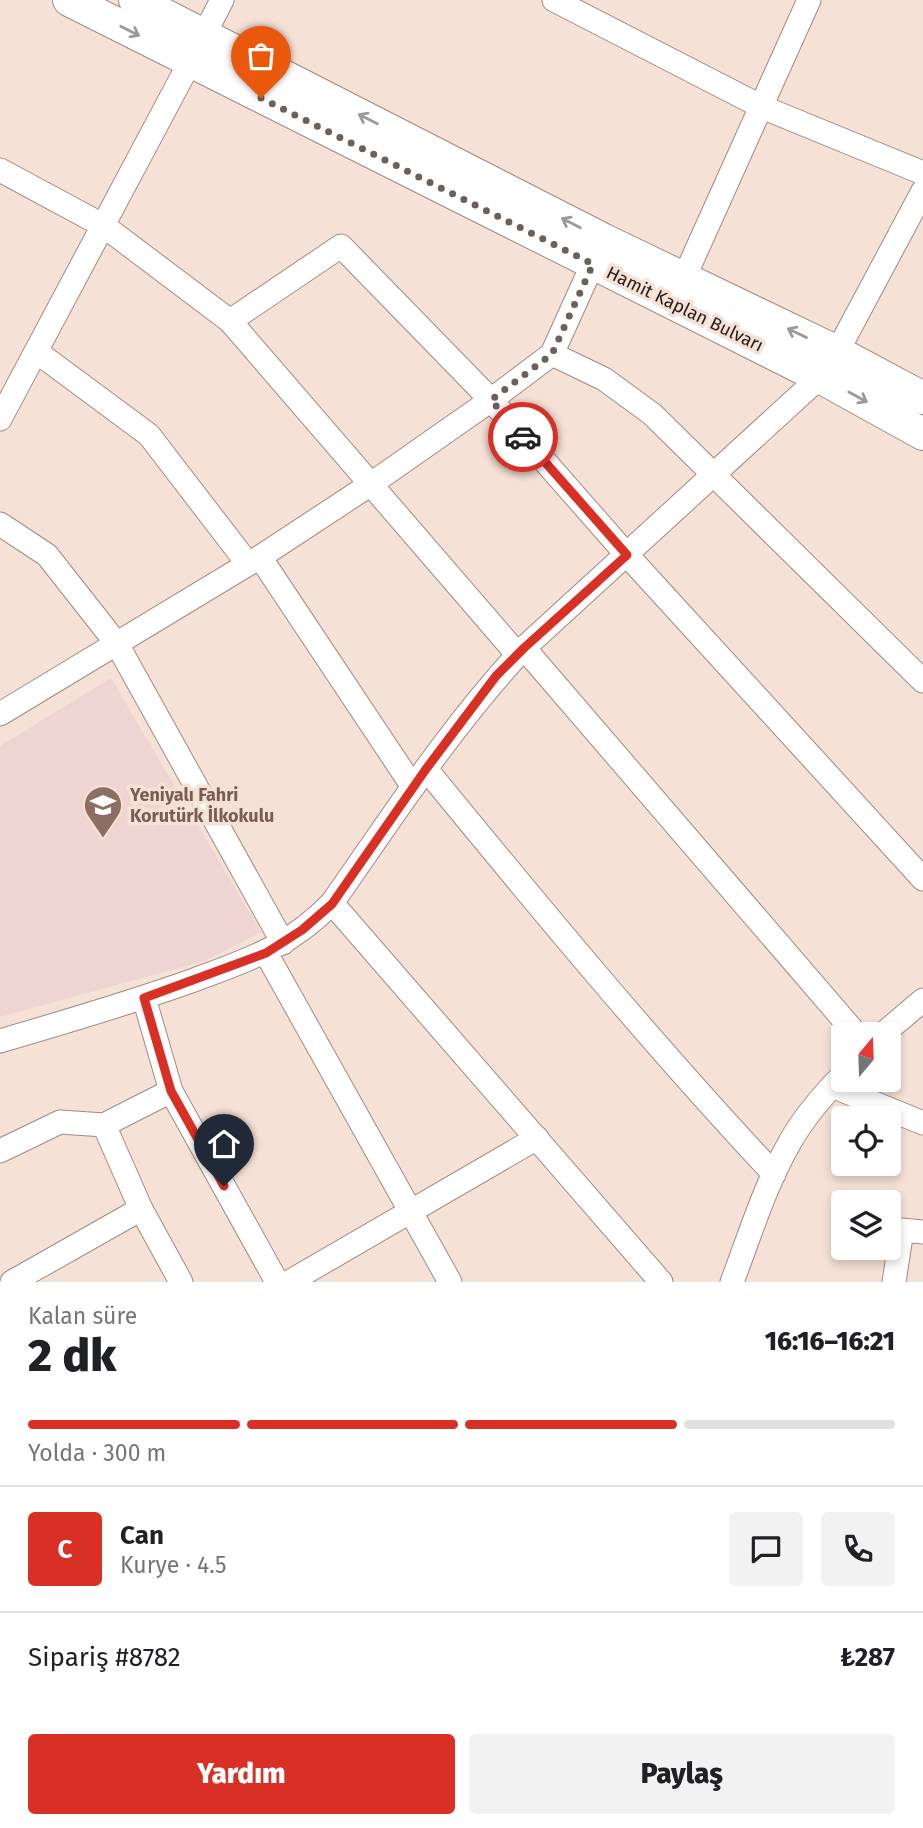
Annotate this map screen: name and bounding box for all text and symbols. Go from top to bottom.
one-way arrow [119,25,140,38]
pin [231,26,291,98]
icon: bag [242,37,280,75]
one-way arrow [358,112,379,125]
one-way arrow [561,215,581,229]
street label: Hamit Kaplan Bulvarı [603,261,767,357]
one-way arrow [787,325,808,339]
one-way arrow [848,390,868,404]
courier [488,402,558,472]
icon: car [504,418,542,456]
school or university icon: Yeniyalı Fahri Korutürk İlkokulu [82,784,124,839]
place label: Yeniyalı Fahri Korutürk İlkokulu [129,784,274,827]
north arrow [831,1022,901,1092]
map controls [831,1022,901,1260]
button: locate [831,1106,901,1176]
pin [194,1114,254,1186]
icon: home [205,1125,243,1163]
button: layers [831,1190,901,1260]
text: Kalan süre [28,1302,137,1330]
text: 16:16–16:21 [765,1326,895,1357]
text: 2 dk [28,1328,116,1383]
text: Yolda · 300 m [28,1439,166,1467]
button: chat [729,1512,803,1586]
button: phone [821,1512,895,1586]
text: Can [120,1520,164,1551]
text: C [58,1534,72,1565]
text: Kurye · 4.5 [120,1551,227,1579]
text: Sipariş #8782 [28,1642,181,1673]
text: ₺287 [840,1642,895,1673]
button: Yardım [28,1734,455,1814]
button: Paylaş [469,1734,895,1814]

